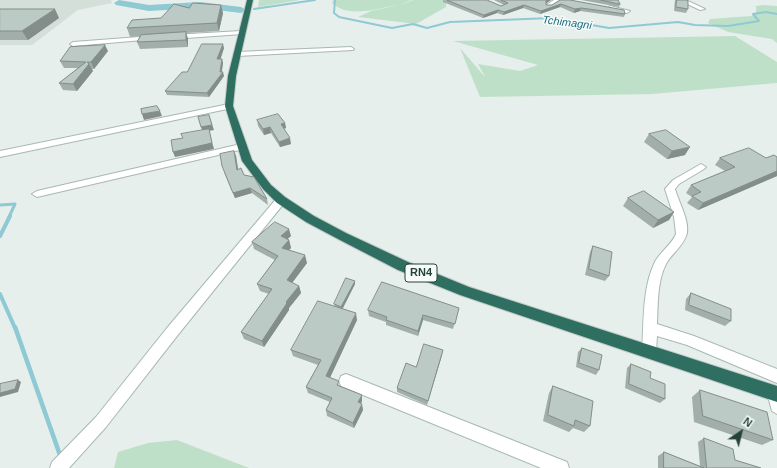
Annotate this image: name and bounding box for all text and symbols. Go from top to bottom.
water label: Tchimagni [542,13,592,33]
road number: RN4 [405,264,437,282]
north arrow [721,412,761,452]
text: N [741,415,755,429]

